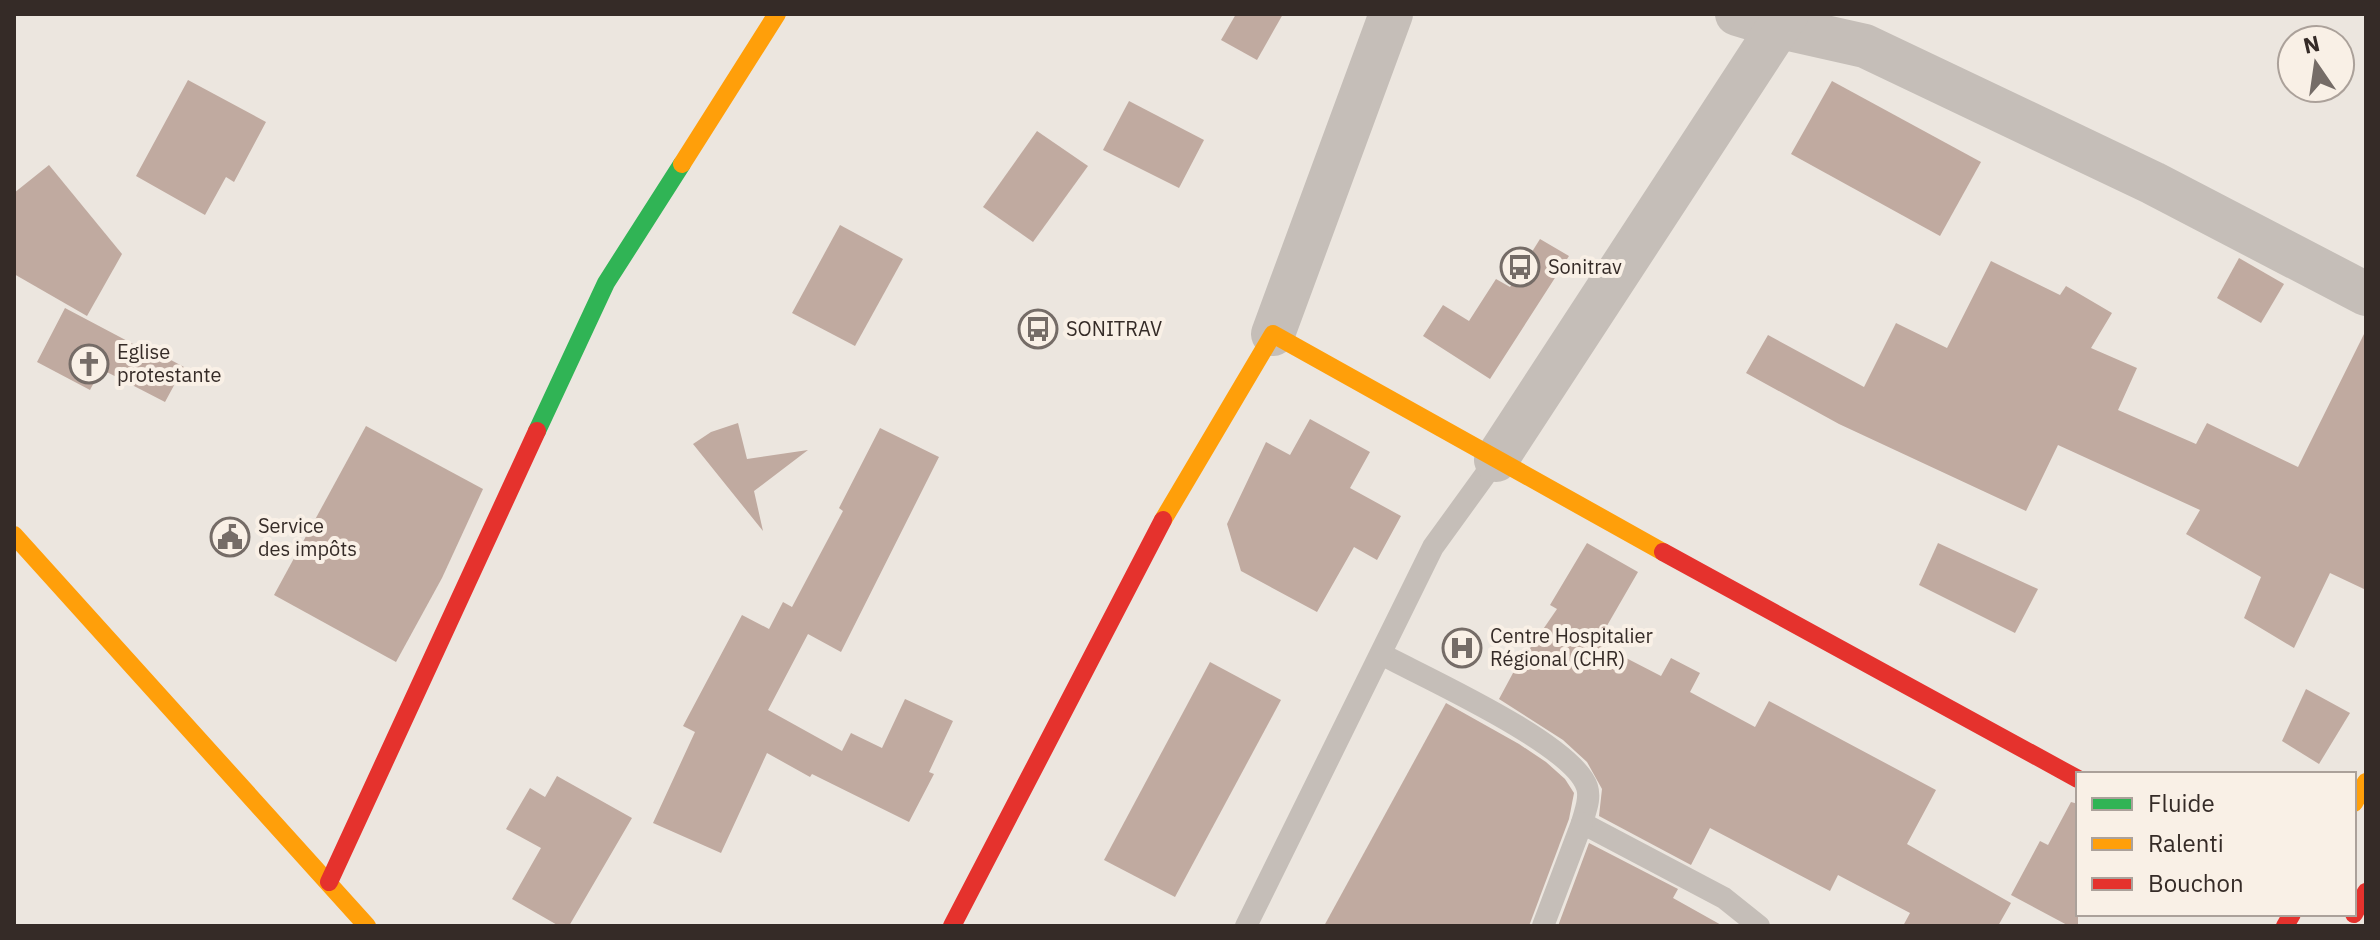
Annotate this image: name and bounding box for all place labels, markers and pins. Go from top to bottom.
bus stop icon: Sonitrav [1499,246,1541,288]
place label: Sonitrav [1548,253,1622,280]
bus stop icon: SONITRAV [1017,308,1059,350]
place label: SONITRAV [1066,315,1162,342]
place label: Eglise protestante [117,338,222,388]
church icon: Eglise protestante [68,343,110,385]
place label: Service des impôts [258,512,357,562]
public building icon: Service des impôts [209,516,251,558]
place label: Centre Hospitalier Régional (CHR) [1490,622,1653,672]
hospital icon: Centre Hospitalier Régional (CHR) [1441,627,1483,669]

